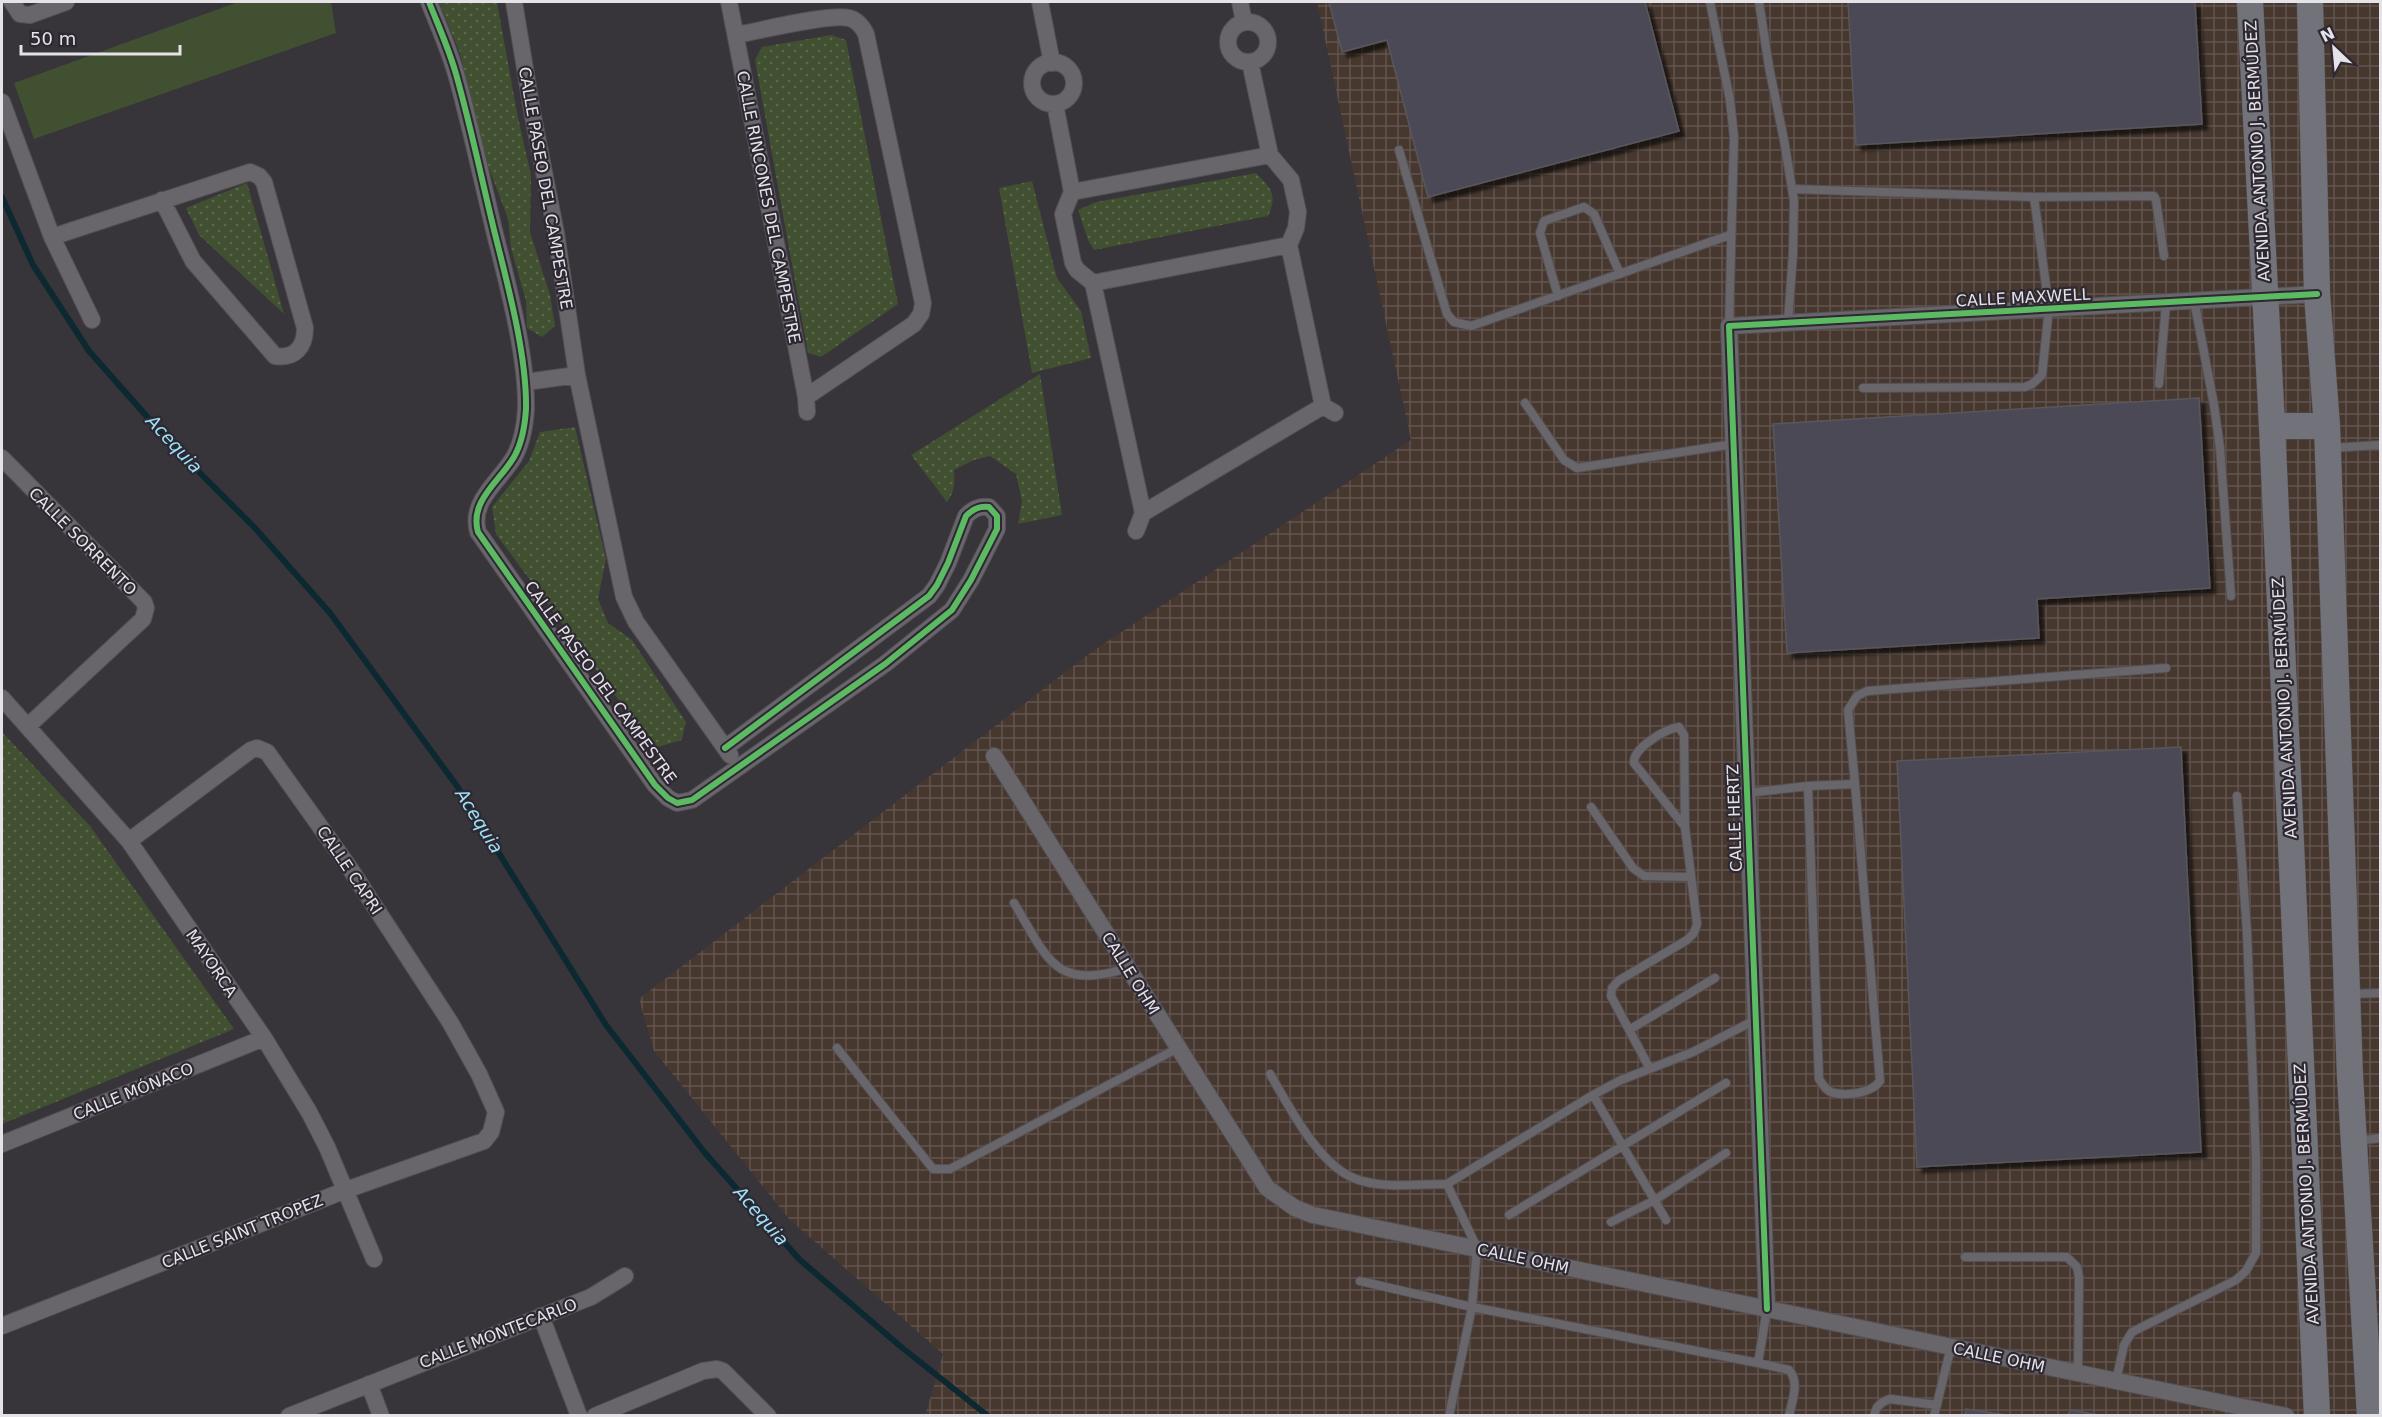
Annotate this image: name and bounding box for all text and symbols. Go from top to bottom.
scale bar [21,18,180,56]
north arrow [2304,18,2364,78]
street label: AVENIDA ANTONIO J. BERMÚDEZ [2241,20,2274,282]
text: N [2317,23,2338,46]
text: 50 m [30,28,76,49]
street label: CALLE PASEO DEL CAMPESTRE [515,65,576,311]
street label: CALLE RINCONES DEL CAMPESTRE [733,69,804,345]
street label: CALLE MAXWELL [1955,284,2091,311]
water label: Acequia [141,409,207,477]
street label: CALLE SORRENTO [25,484,140,599]
street label: CALLE PASEO DEL CAMPESTRE [521,577,681,787]
street label: AVENIDA ANTONIO J. BERMÚDEZ [2268,577,2301,839]
street label: CALLE HERTZ [1723,764,1746,872]
water label: Acequia [451,784,507,857]
street label: CALLE CAPRI [313,822,386,918]
street label: MAYORCA [182,926,241,1001]
street label: CALLE OHM [1098,929,1163,1018]
street label: CALLE MÓNACO [70,1059,196,1124]
street label: AVENIDA ANTONIO J. BERMÚDEZ [2290,1063,2323,1325]
water label: Acequia [729,1181,793,1250]
street label: CALLE SAINT TROPEZ [159,1190,326,1273]
street label: CALLE OHM [1475,1239,1571,1278]
street label: CALLE MONTECARLO [417,1295,580,1372]
street label: CALLE OHM [1951,1338,2047,1377]

